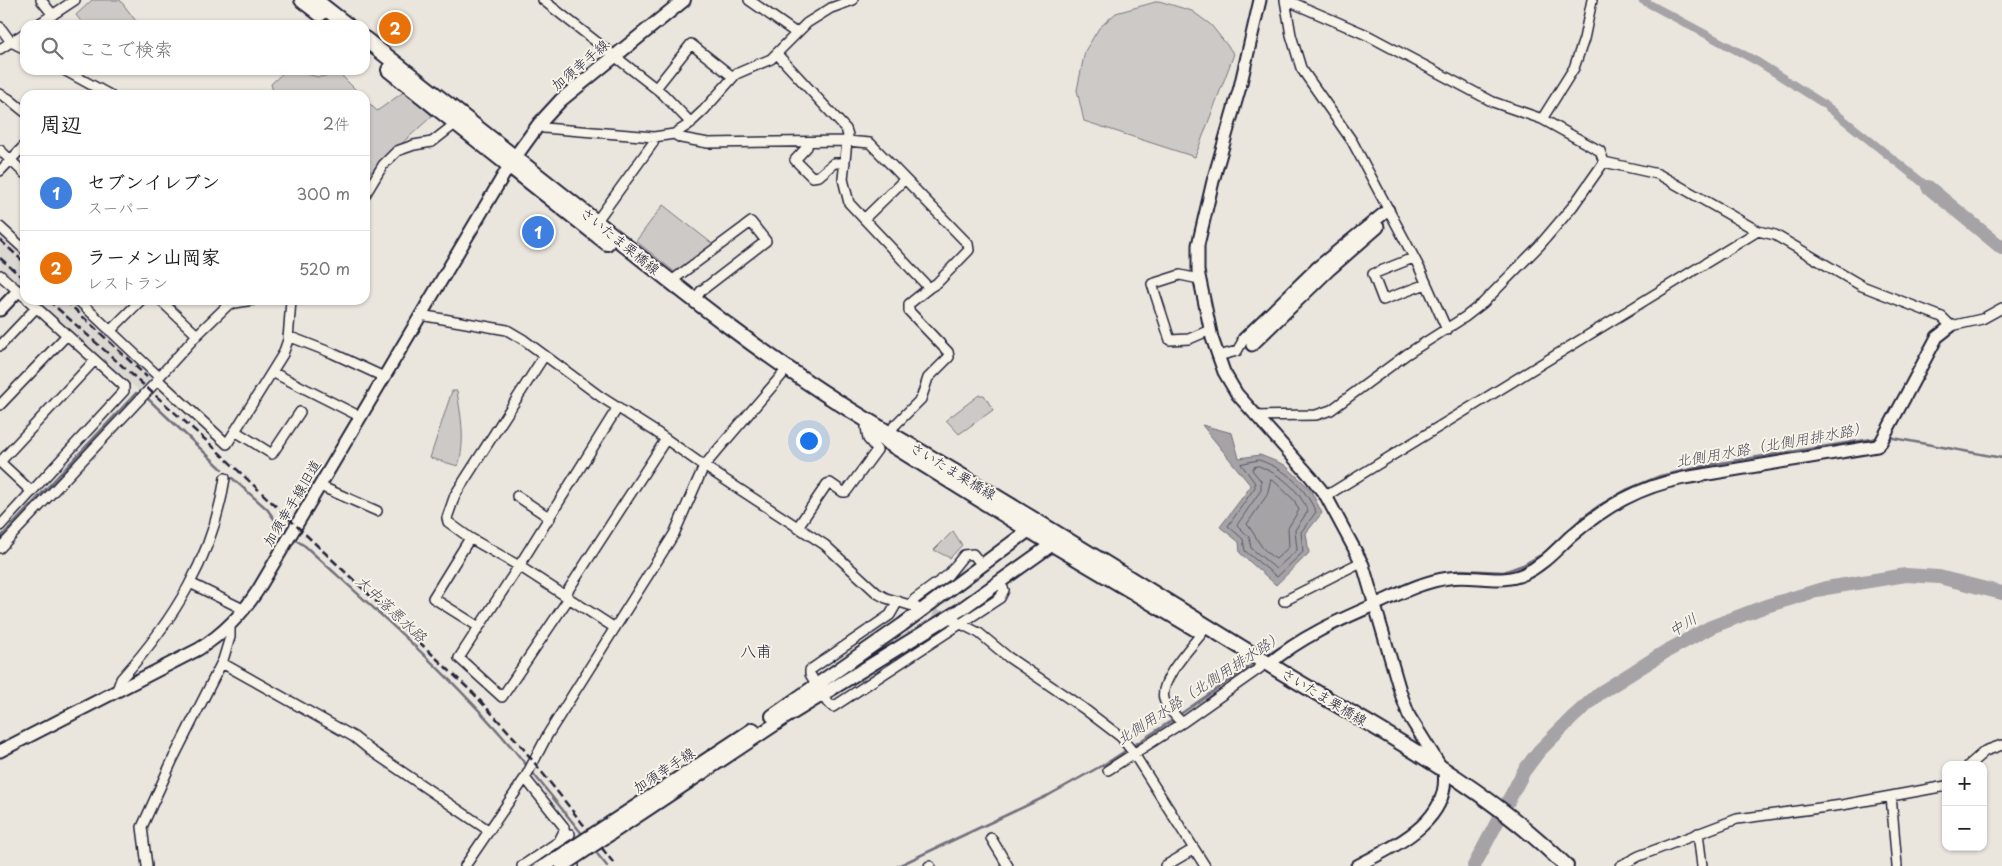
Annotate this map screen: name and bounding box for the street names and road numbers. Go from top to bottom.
street label: 加須幸手線 [546,34,613,95]
street label: さいたま栗橋線 [576,202,665,279]
street label: さいたま栗橋線 [906,436,1000,505]
street label: 加須幸手線旧道 [257,455,326,550]
street label: さいたま栗橋線 [1277,662,1371,731]
street label: 加須幸手線 [629,742,699,797]

